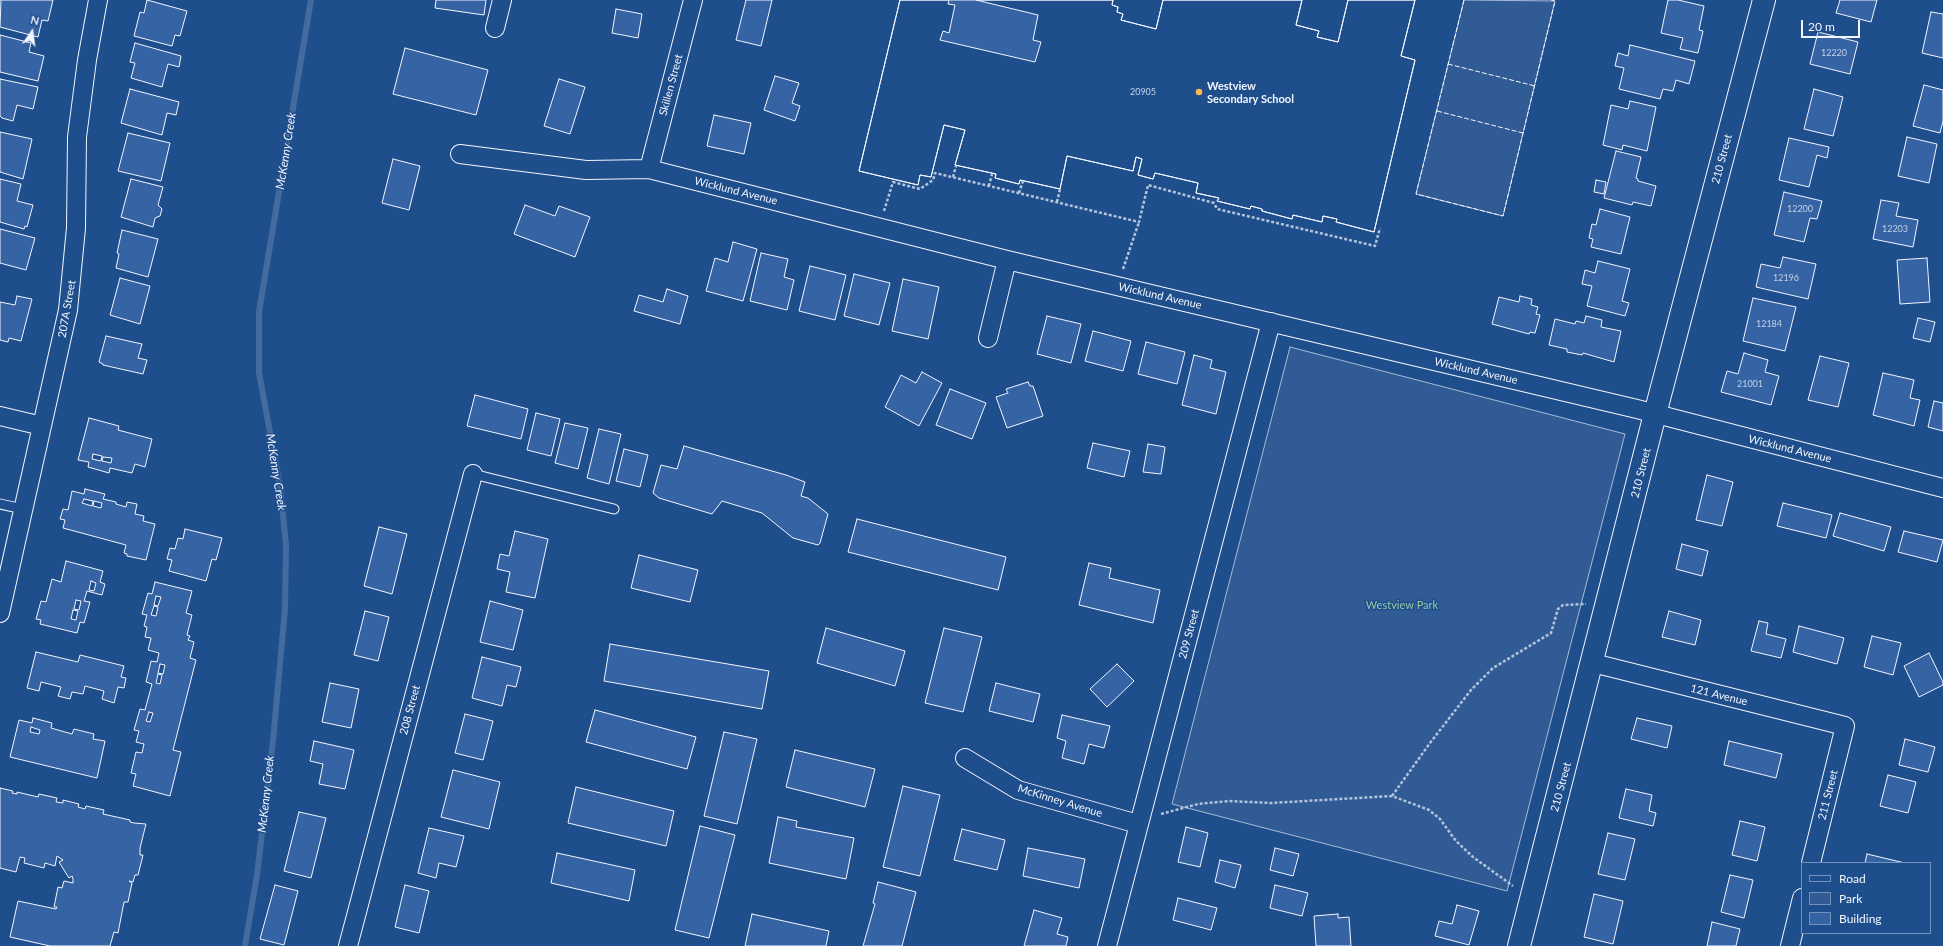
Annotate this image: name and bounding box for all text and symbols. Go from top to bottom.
north arrow [12,12,52,52]
scale bar [1803,12,1862,38]
text: N [29,13,41,27]
text: 20 m [1808,19,1835,34]
house number: 12220 [1821,48,1847,58]
street label: Skillen Street [656,53,686,117]
place label: Westview Secondary School [1207,79,1294,105]
house number: 20905 [1130,87,1156,97]
marker: Westview Secondary School [1194,87,1204,97]
water label: McKenny Creek [273,111,299,191]
street label: 210 Street [1709,133,1735,185]
street label: Wicklund Avenue [693,174,779,208]
house number: 12200 [1787,204,1813,214]
house number: 12203 [1882,224,1908,234]
house number: 12196 [1773,273,1799,283]
street label: 207A Street [55,279,79,339]
street label: Wicklund Avenue [1117,280,1203,312]
house number: 12184 [1756,319,1782,329]
street label: Wicklund Avenue [1433,355,1519,387]
house number: 21001 [1737,379,1763,389]
water label: McKenny Creek [263,432,289,512]
street label: Wicklund Avenue [1747,432,1833,466]
street label: 210 Street [1628,447,1654,499]
park label: Westview Park [1366,598,1438,612]
street label: 209 Street [1176,608,1202,660]
street label: 121 Avenue [1689,682,1749,708]
street label: 208 Street [397,684,423,736]
water label: McKenny Creek [255,755,277,833]
street label: 210 Street [1548,761,1574,813]
street label: 211 Street [1815,769,1841,821]
street label: McKinney Avenue [1016,782,1104,820]
legend [1801,862,1931,934]
text: Road [1839,871,1866,886]
text: Park [1839,891,1862,906]
text: Building [1839,911,1882,926]

